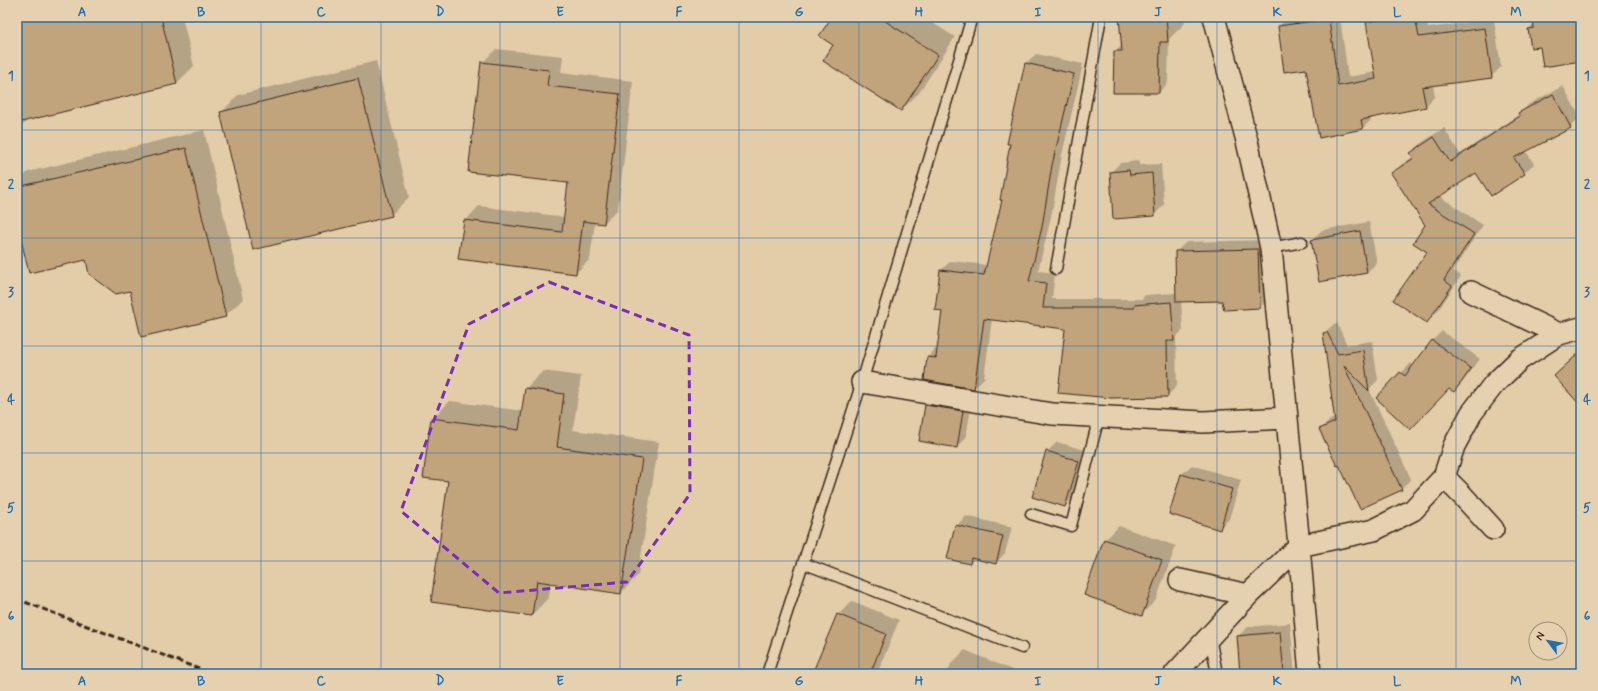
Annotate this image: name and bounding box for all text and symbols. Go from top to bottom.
text: A [78,4,86,21]
text: B [197,4,206,21]
text: C [316,4,326,21]
text: D [436,4,445,21]
text: E [556,4,564,21]
text: F [676,4,683,21]
text: G [795,4,804,21]
text: H [915,4,924,21]
text: I [1035,4,1042,21]
text: J [1154,4,1162,21]
text: K [1272,4,1282,21]
text: L [1393,4,1402,21]
text: M [1510,4,1522,21]
text: 1 [8,68,14,85]
text: 1 [1584,68,1590,85]
text: 2 [8,176,15,193]
text: 2 [1584,176,1591,193]
text: 3 [8,284,14,301]
text: 3 [1584,284,1590,301]
text: 4 [7,392,15,409]
text: 4 [1583,392,1591,409]
text: 5 [7,500,15,517]
text: 5 [1583,500,1591,517]
text: 6 [8,608,15,625]
text: 6 [1584,608,1591,625]
north arrow [1528,621,1568,661]
text: N [1532,629,1548,643]
text: A [78,673,86,690]
text: B [197,673,206,690]
text: C [316,673,326,690]
text: D [436,673,445,690]
text: E [556,673,564,690]
text: F [676,673,683,690]
text: G [795,673,804,690]
text: H [915,673,924,690]
text: I [1035,673,1042,690]
text: J [1154,673,1162,690]
text: K [1272,673,1282,690]
text: L [1393,673,1402,690]
text: M [1510,673,1522,690]

